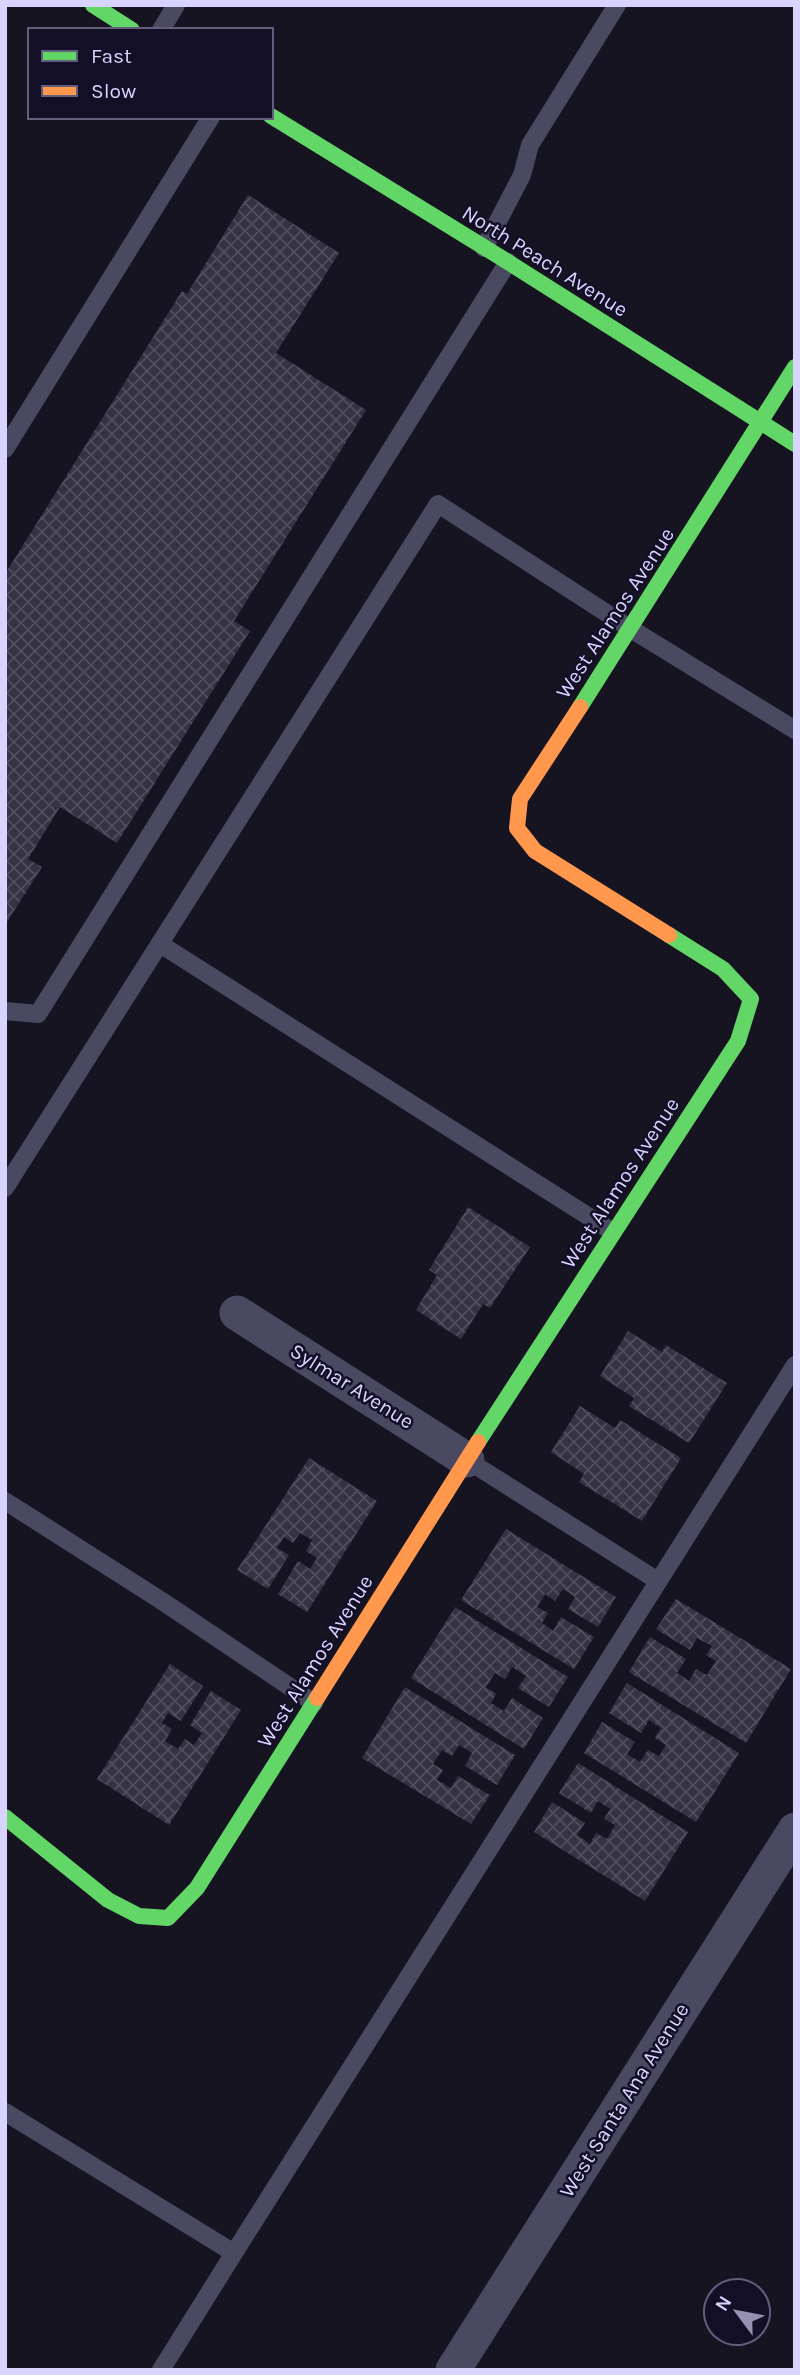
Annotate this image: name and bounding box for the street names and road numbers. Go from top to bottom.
street label: North Peach Avenue [458,200,632,322]
street label: West Alamos Avenue [551,523,679,703]
street label: West Alamos Avenue [556,1093,684,1273]
street label: Sylmar Avenue [286,1338,418,1434]
street label: West Alamos Avenue [252,1570,378,1752]
street label: West Santa Ana Avenue [554,1998,694,2202]

